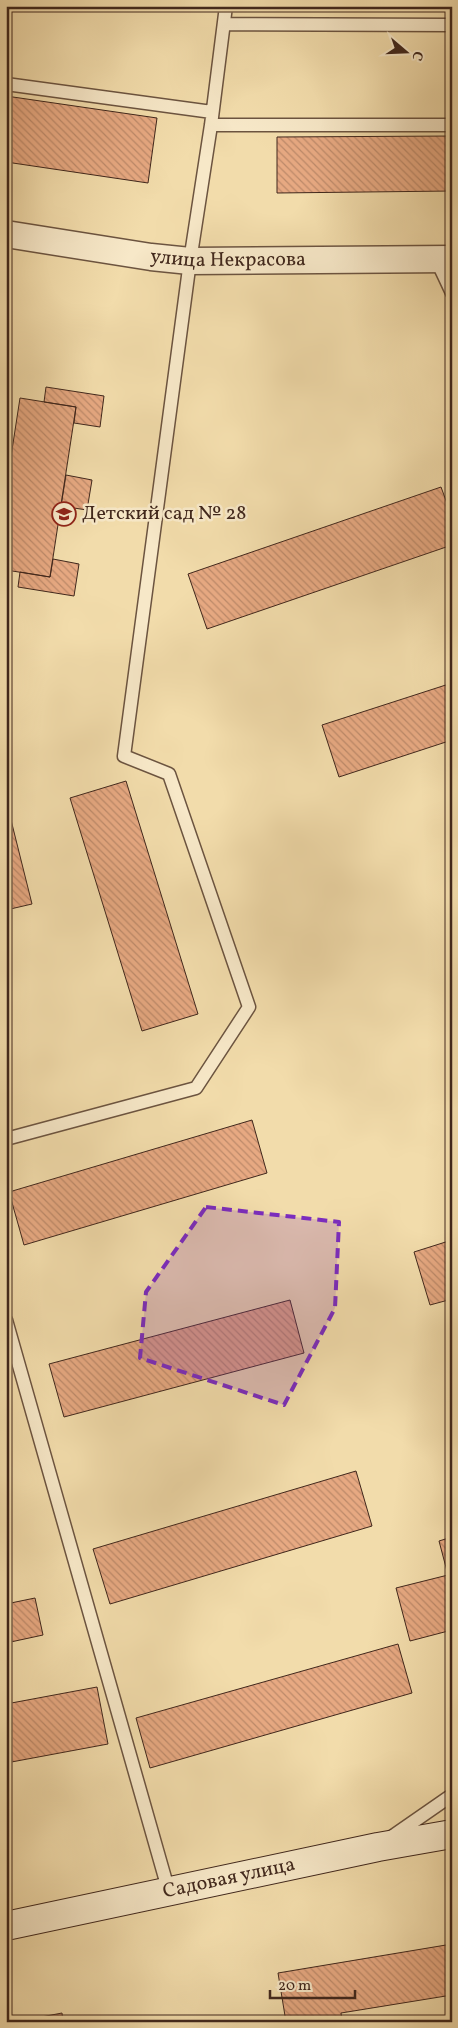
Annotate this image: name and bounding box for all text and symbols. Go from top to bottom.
north arrow [380,28,430,78]
text: С [406,48,427,63]
street label: улица Некрасова [149,243,306,276]
place label: Детский сад № 28 [82,500,246,528]
school or university icon: Детский сад № 28 [51,501,77,527]
street label: Садовая улица [160,1851,298,1906]
scale bar [270,1968,356,2000]
text: 20 m [278,1976,311,1997]

